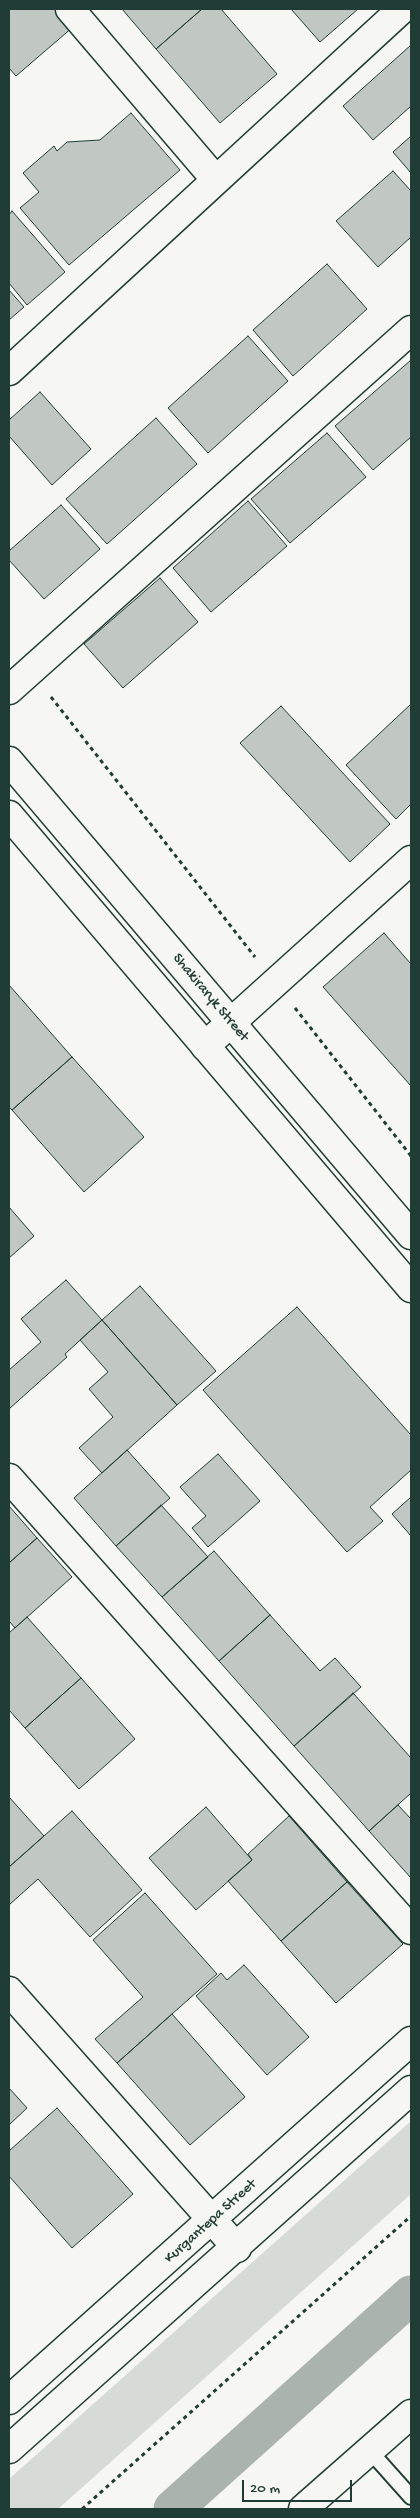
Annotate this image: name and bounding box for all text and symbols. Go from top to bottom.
street label: Shakiraryk Street [168,950,252,1046]
street label: Kurgantepa Street [161,2176,261,2268]
scale bar [245,2470,355,2502]
text: 20 m [250,2480,280,2498]

